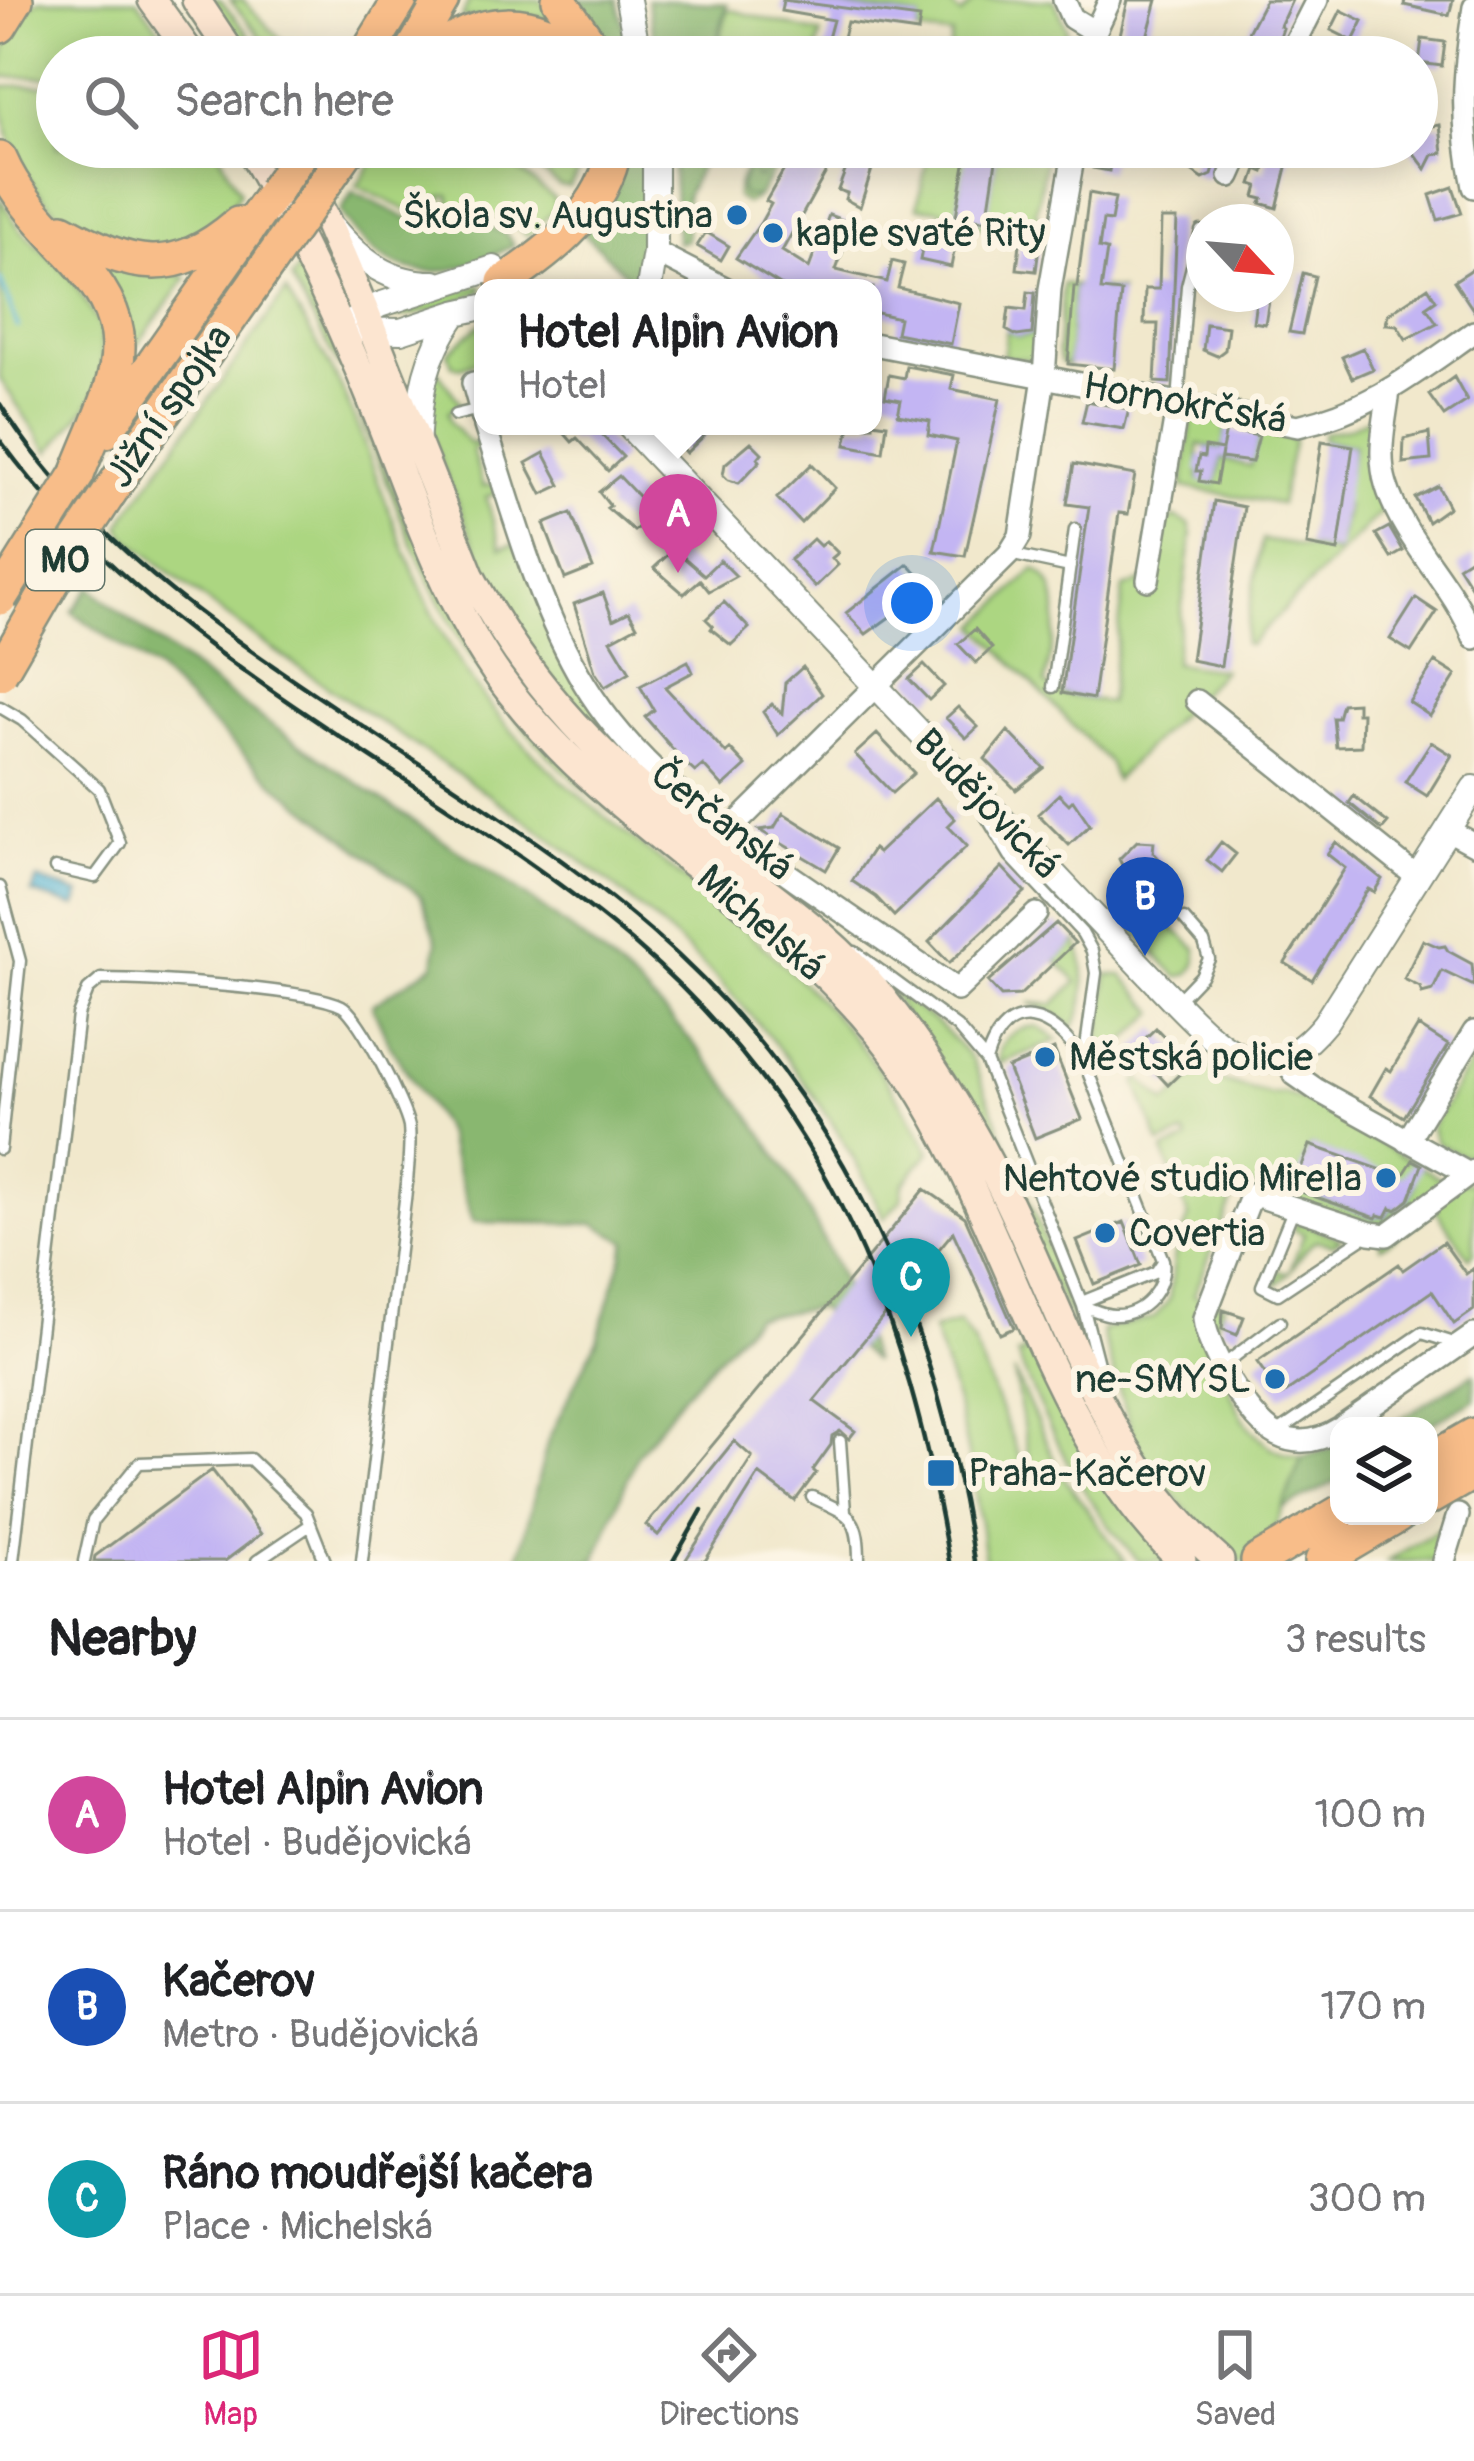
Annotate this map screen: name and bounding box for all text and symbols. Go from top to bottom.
search box [36,36,1438,168]
icon: search [78,69,144,135]
text: Search here [174,74,394,130]
place label: Škola sv. Augustina [402,191,713,240]
marker: Škola sv. Augustina [724,202,750,228]
north arrow [1186,204,1294,312]
place label: kaple svaté Rity [797,209,1046,258]
marker: kaple svaté Rity [760,220,786,246]
popup [474,279,882,435]
text: Hotel Alpin Avion [517,305,839,361]
street label: Jižní spojka [95,315,243,497]
text: Hotel [517,361,607,410]
street label: Hornokrčská [1079,361,1291,445]
pin: A [639,474,717,573]
road number: MO [26,530,104,590]
your location [882,573,942,633]
street label: Budějovická [903,719,1071,889]
street label: Čerčanská [641,750,803,892]
street label: Michelská [687,854,835,992]
pin: B [1106,857,1184,956]
place label: Městská policie [1069,1033,1313,1082]
marker: Městská policie [1032,1044,1058,1070]
place label: Nehtové studio Mirella [1002,1154,1362,1203]
marker: Nehtové studio Mirella [1373,1165,1399,1191]
place label: Covertia [1129,1209,1266,1258]
marker: Covertia [1092,1220,1118,1246]
pin: C [872,1238,950,1337]
place label: ne-SMYSL [1075,1355,1251,1404]
marker: ne-SMYSL [1262,1366,1288,1392]
map controls [1330,1417,1438,1525]
button: layers [1330,1417,1438,1525]
place label: Praha-Kačerov [968,1449,1207,1498]
marker: Praha-Kačerov [925,1457,957,1489]
text: Nearby [48,1607,196,1671]
text: 3 results [1285,1615,1426,1664]
text: Hotel Alpin Avion [162,1762,483,1818]
text: A [74,1790,100,1839]
text: 100 m [1314,1790,1426,1839]
text: Hotel · Budějovická [162,1818,472,1867]
text: Kačerov [162,1954,315,2010]
text: B [76,1982,98,2031]
text: 170 m [1320,1982,1426,2031]
text: Metro · Budějovická [162,2010,479,2059]
text: Ráno moudřejší kačera [162,2146,593,2202]
text: C [75,2174,99,2223]
text: 300 m [1308,2174,1426,2223]
text: Place · Michelská [162,2202,433,2251]
tab: Map [198,2322,264,2435]
tab: Directions [659,2322,799,2435]
tab: Saved [1194,2322,1276,2435]

